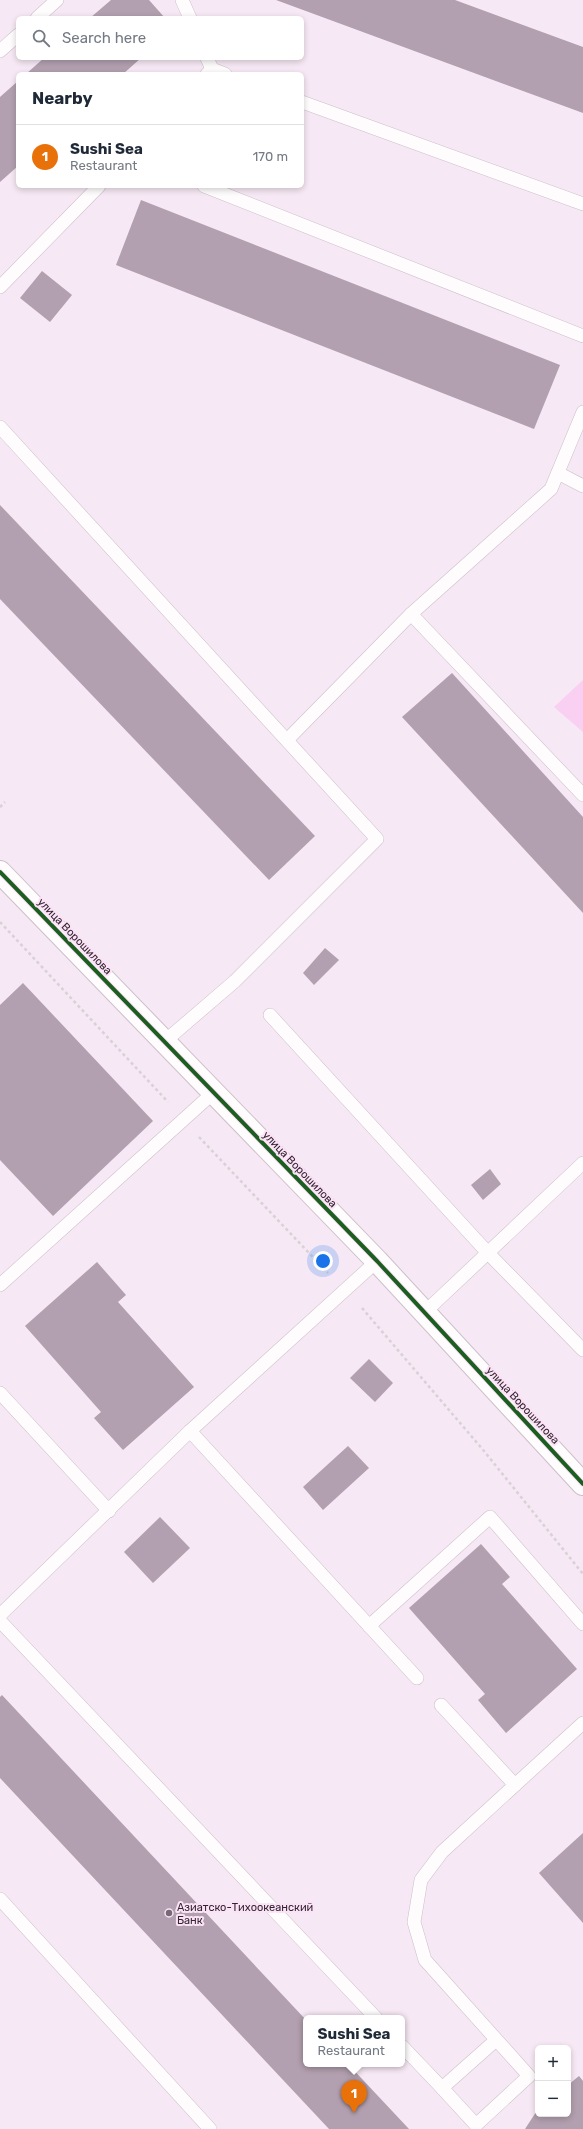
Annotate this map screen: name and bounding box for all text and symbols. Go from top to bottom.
search box [16,16,304,60]
icon: search [30,27,52,49]
text: Search here [62,29,146,47]
text: Nearby [32,88,93,108]
text: Sushi Sea [70,140,143,158]
text: 1 [42,149,48,164]
text: 170 m [253,149,288,164]
text: Restaurant [70,158,137,173]
street label: улица Ворошилова [35,895,114,977]
street label: улица Ворошилова [260,1128,339,1210]
your location [313,1251,333,1271]
street label: улица Ворошилова [483,1364,562,1447]
place label: Азиатско-Тихоокеанский Банк [177,1901,313,1927]
marker: Азиатско-Тихоокеанский Банк [164,1908,174,1918]
popup [303,2015,405,2067]
text: Sushi Sea [318,2025,390,2043]
text: Restaurant [318,2043,385,2058]
map controls [535,2045,571,2117]
button: + [535,2045,571,2081]
pin: 1 [341,2080,367,2113]
button: − [535,2081,571,2117]

